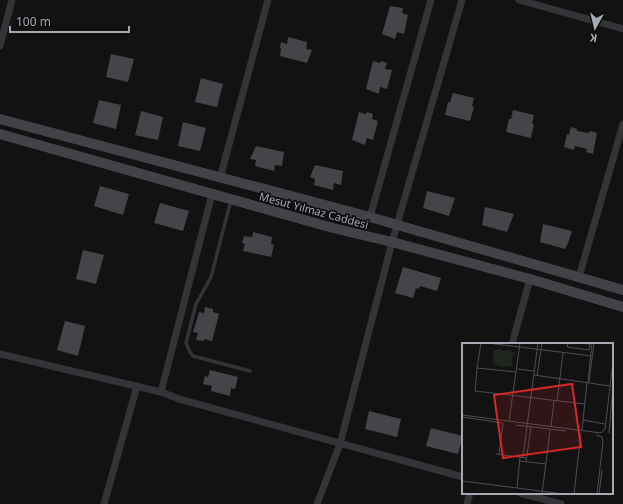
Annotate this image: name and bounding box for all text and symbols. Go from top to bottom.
scale bar [10,8,129,34]
north arrow [575,8,615,48]
text: 100 m [16,13,51,30]
text: K [588,30,598,46]
street label: Mesut Yılmaz Caddesi [258,188,370,232]
inset map [462,343,613,494]

